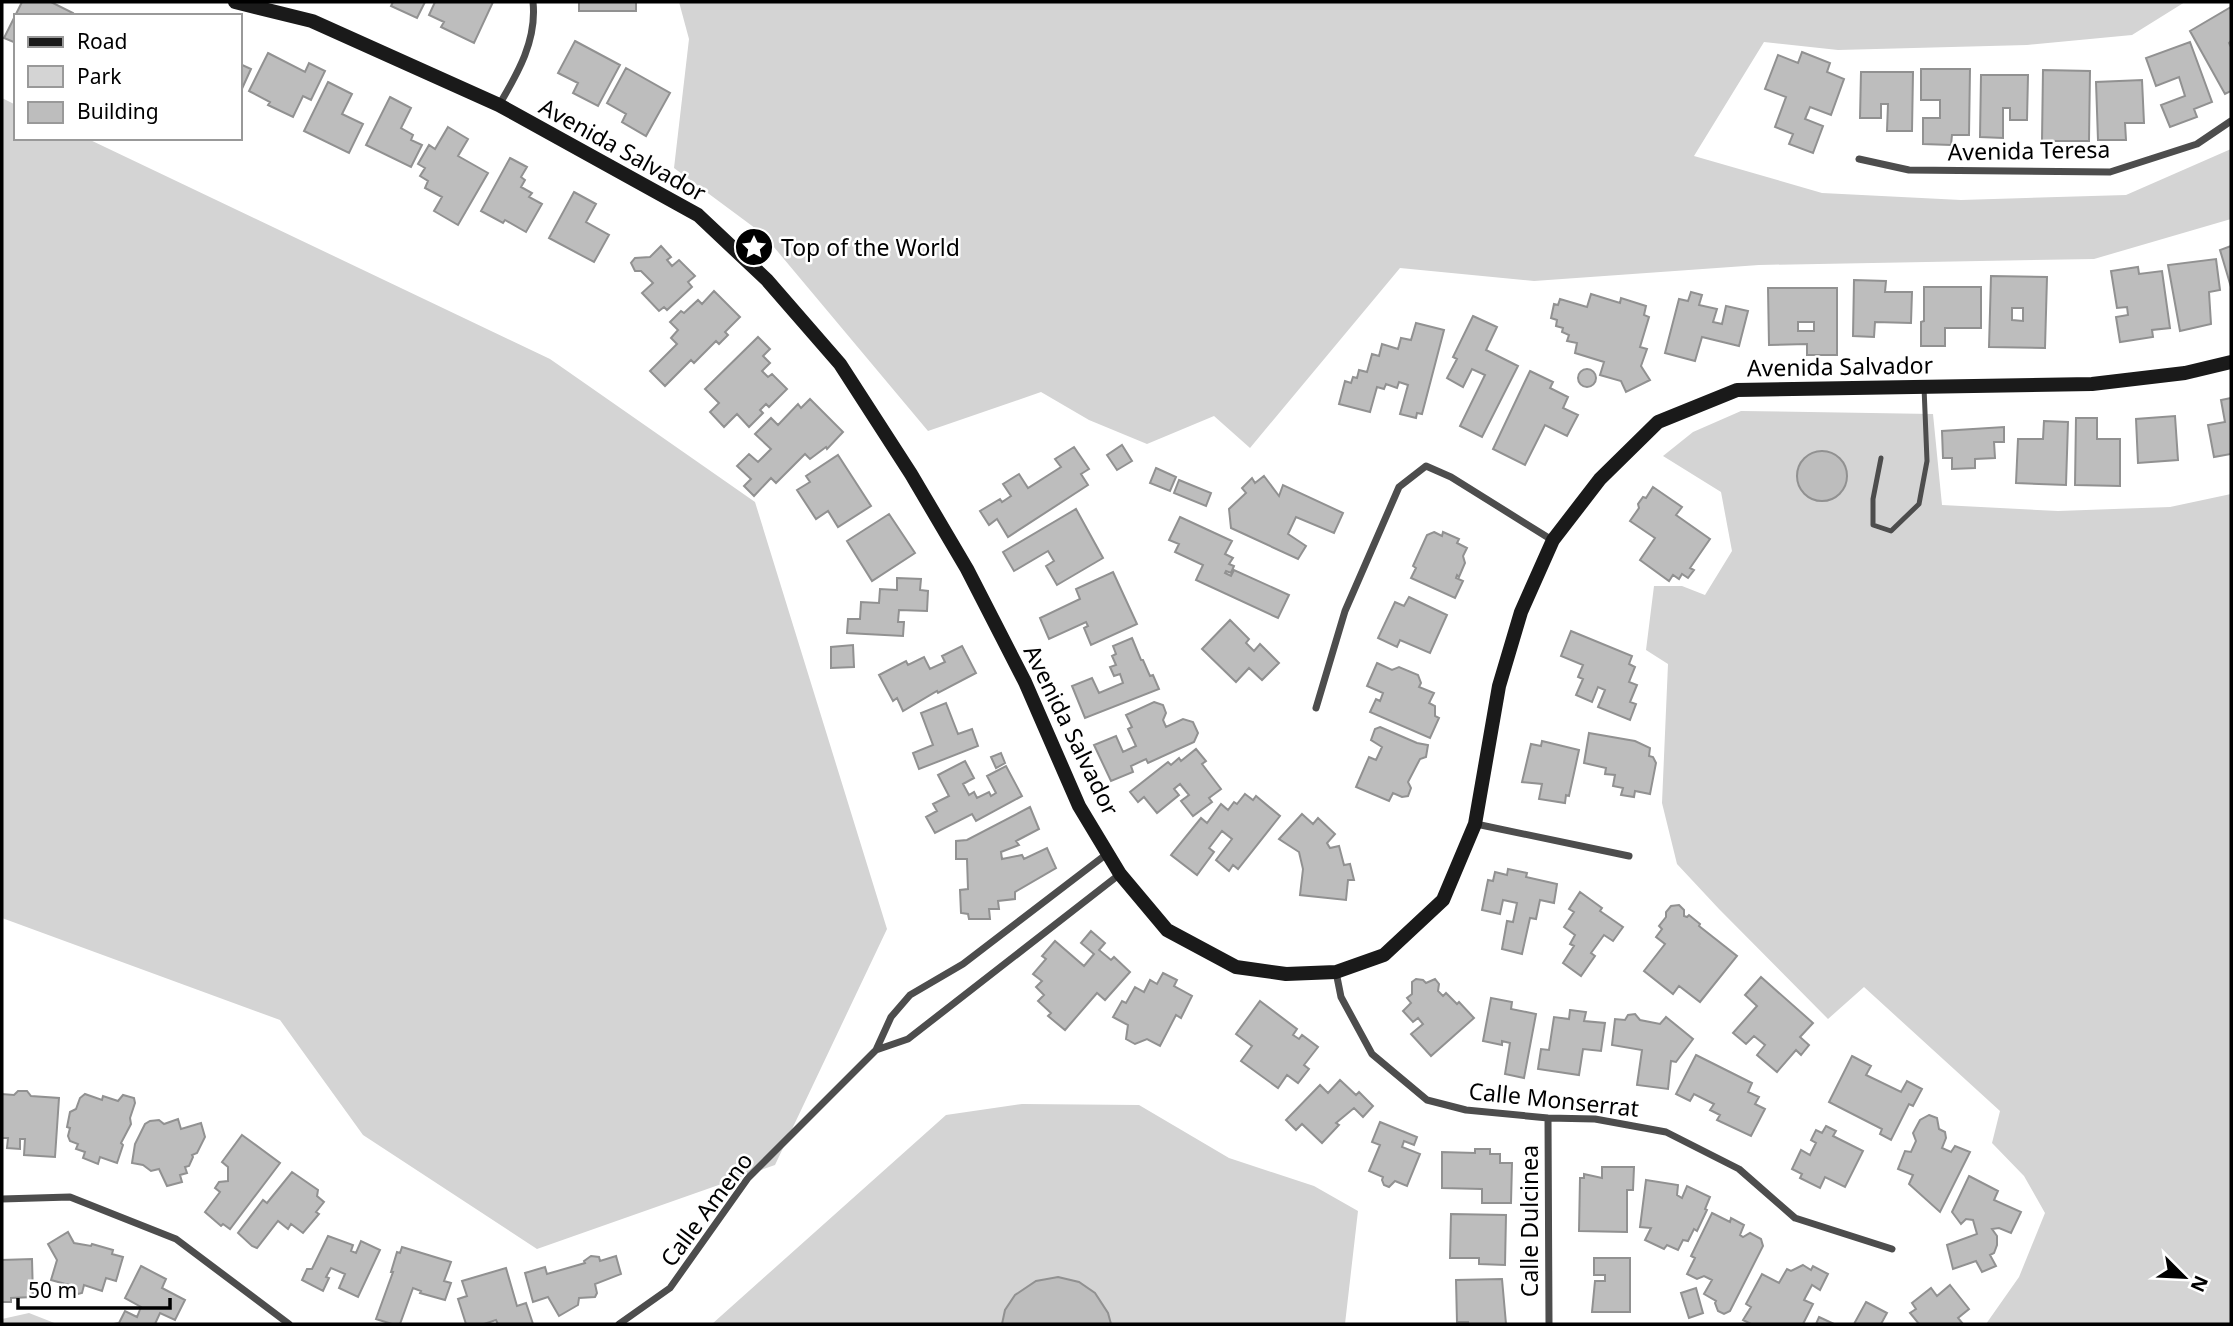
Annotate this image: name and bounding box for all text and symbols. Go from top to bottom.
legend [14,14,242,140]
text: Road [77,27,127,55]
text: Park [77,62,122,90]
street label: Avenida Salvador [534,90,713,208]
text: Building [77,97,159,125]
street label: Avenida Teresa [1947,133,2111,167]
place icon: Top of the World [733,226,775,268]
place label: Top of the World [781,231,960,263]
street label: Avenida Salvador [1747,348,1934,384]
street label: Avenida Salvador [1017,639,1127,821]
street label: Calle Monserrat [1467,1074,1641,1124]
street label: Calle Ameno [652,1145,760,1273]
street label: Calle Dulcinea [1513,1145,1545,1297]
north arrow [2149,1242,2219,1312]
scale bar [18,1266,170,1310]
text: N [2185,1272,2215,1296]
text: 50 m [28,1276,77,1304]

